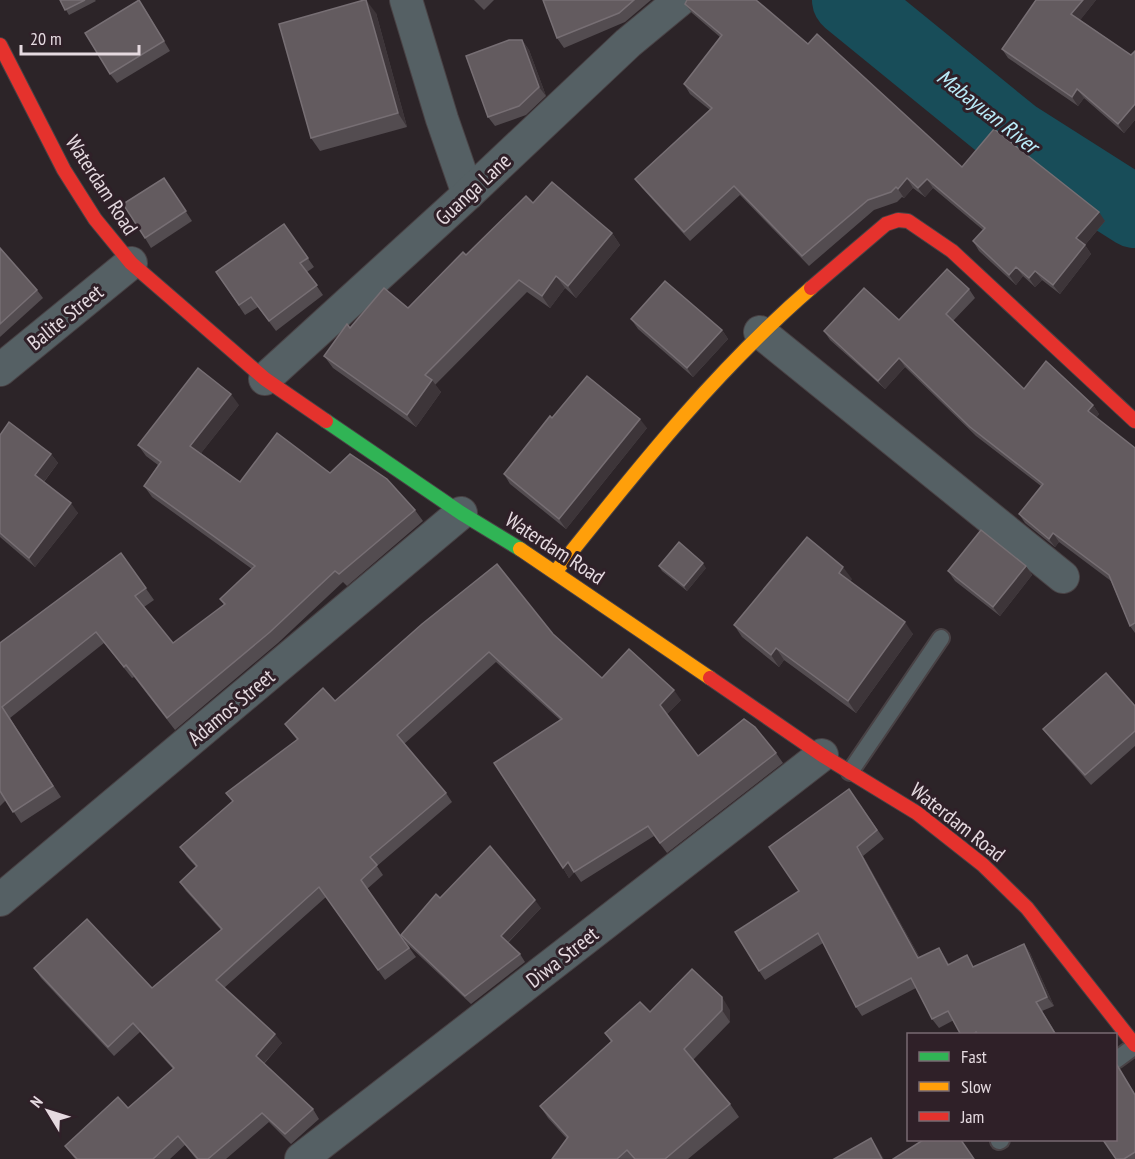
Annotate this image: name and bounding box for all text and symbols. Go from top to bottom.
scale bar [21,18,140,56]
text: 20 m [30,27,62,50]
water label: Mabayuan River [932,63,1047,161]
street label: Waterdam Road [60,130,144,240]
street label: Guanga Lane [430,147,516,231]
street label: Balite Street [22,278,109,356]
street label: Waterdam Road [500,506,610,590]
street label: Adamos Street [182,663,280,751]
street label: Waterdam Road [905,776,1011,868]
street label: Diwa Street [520,920,604,994]
legend [907,1033,1117,1141]
text: Fast [961,1045,987,1068]
text: Slow [961,1075,992,1098]
north arrow [18,1081,78,1141]
text: N [26,1092,47,1111]
text: Jam [960,1105,984,1128]

